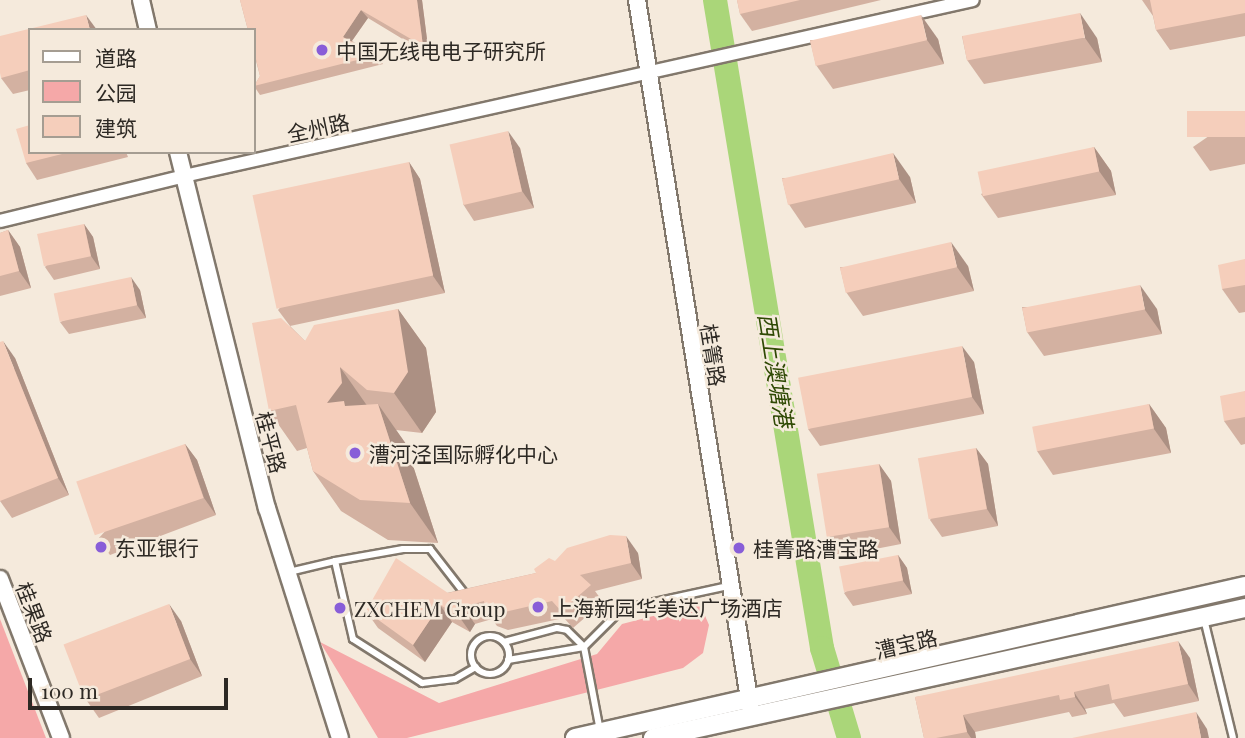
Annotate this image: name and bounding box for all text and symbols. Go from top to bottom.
legend [28,28,256,154]
place label: 中国无线电电子研究所 [336,37,546,63]
marker: 中国无线电电子研究所 [314,42,330,58]
text: 道路 [95,43,137,71]
text: 公园 [95,78,137,106]
street label: 全州路 [285,108,351,146]
text: 建筑 [95,113,137,141]
water label: 西上澳塘港 [753,311,799,429]
street label: 桂箐路 [697,322,731,388]
street label: 桂平路 [252,408,292,476]
place label: 漕河泾国际孵化中心 [369,440,558,466]
marker: 漕河泾国际孵化中心 [347,445,363,461]
place label: 东亚银行 [115,534,199,560]
place label: 桂箐路漕宝路 [753,535,879,561]
marker: 东亚银行 [93,539,109,555]
marker: 桂箐路漕宝路 [731,540,747,556]
street label: 桂果路 [12,578,58,646]
place label: 上海新园华美达广场酒店 [552,594,783,620]
place label: ZXCHEM Group [354,595,505,621]
marker: 上海新园华美达广场酒店 [530,599,546,615]
marker: ZXCHEM Group [332,600,348,616]
street label: 漕宝路 [872,624,940,662]
scale bar [32,664,231,708]
text: 100 m [41,676,98,704]

